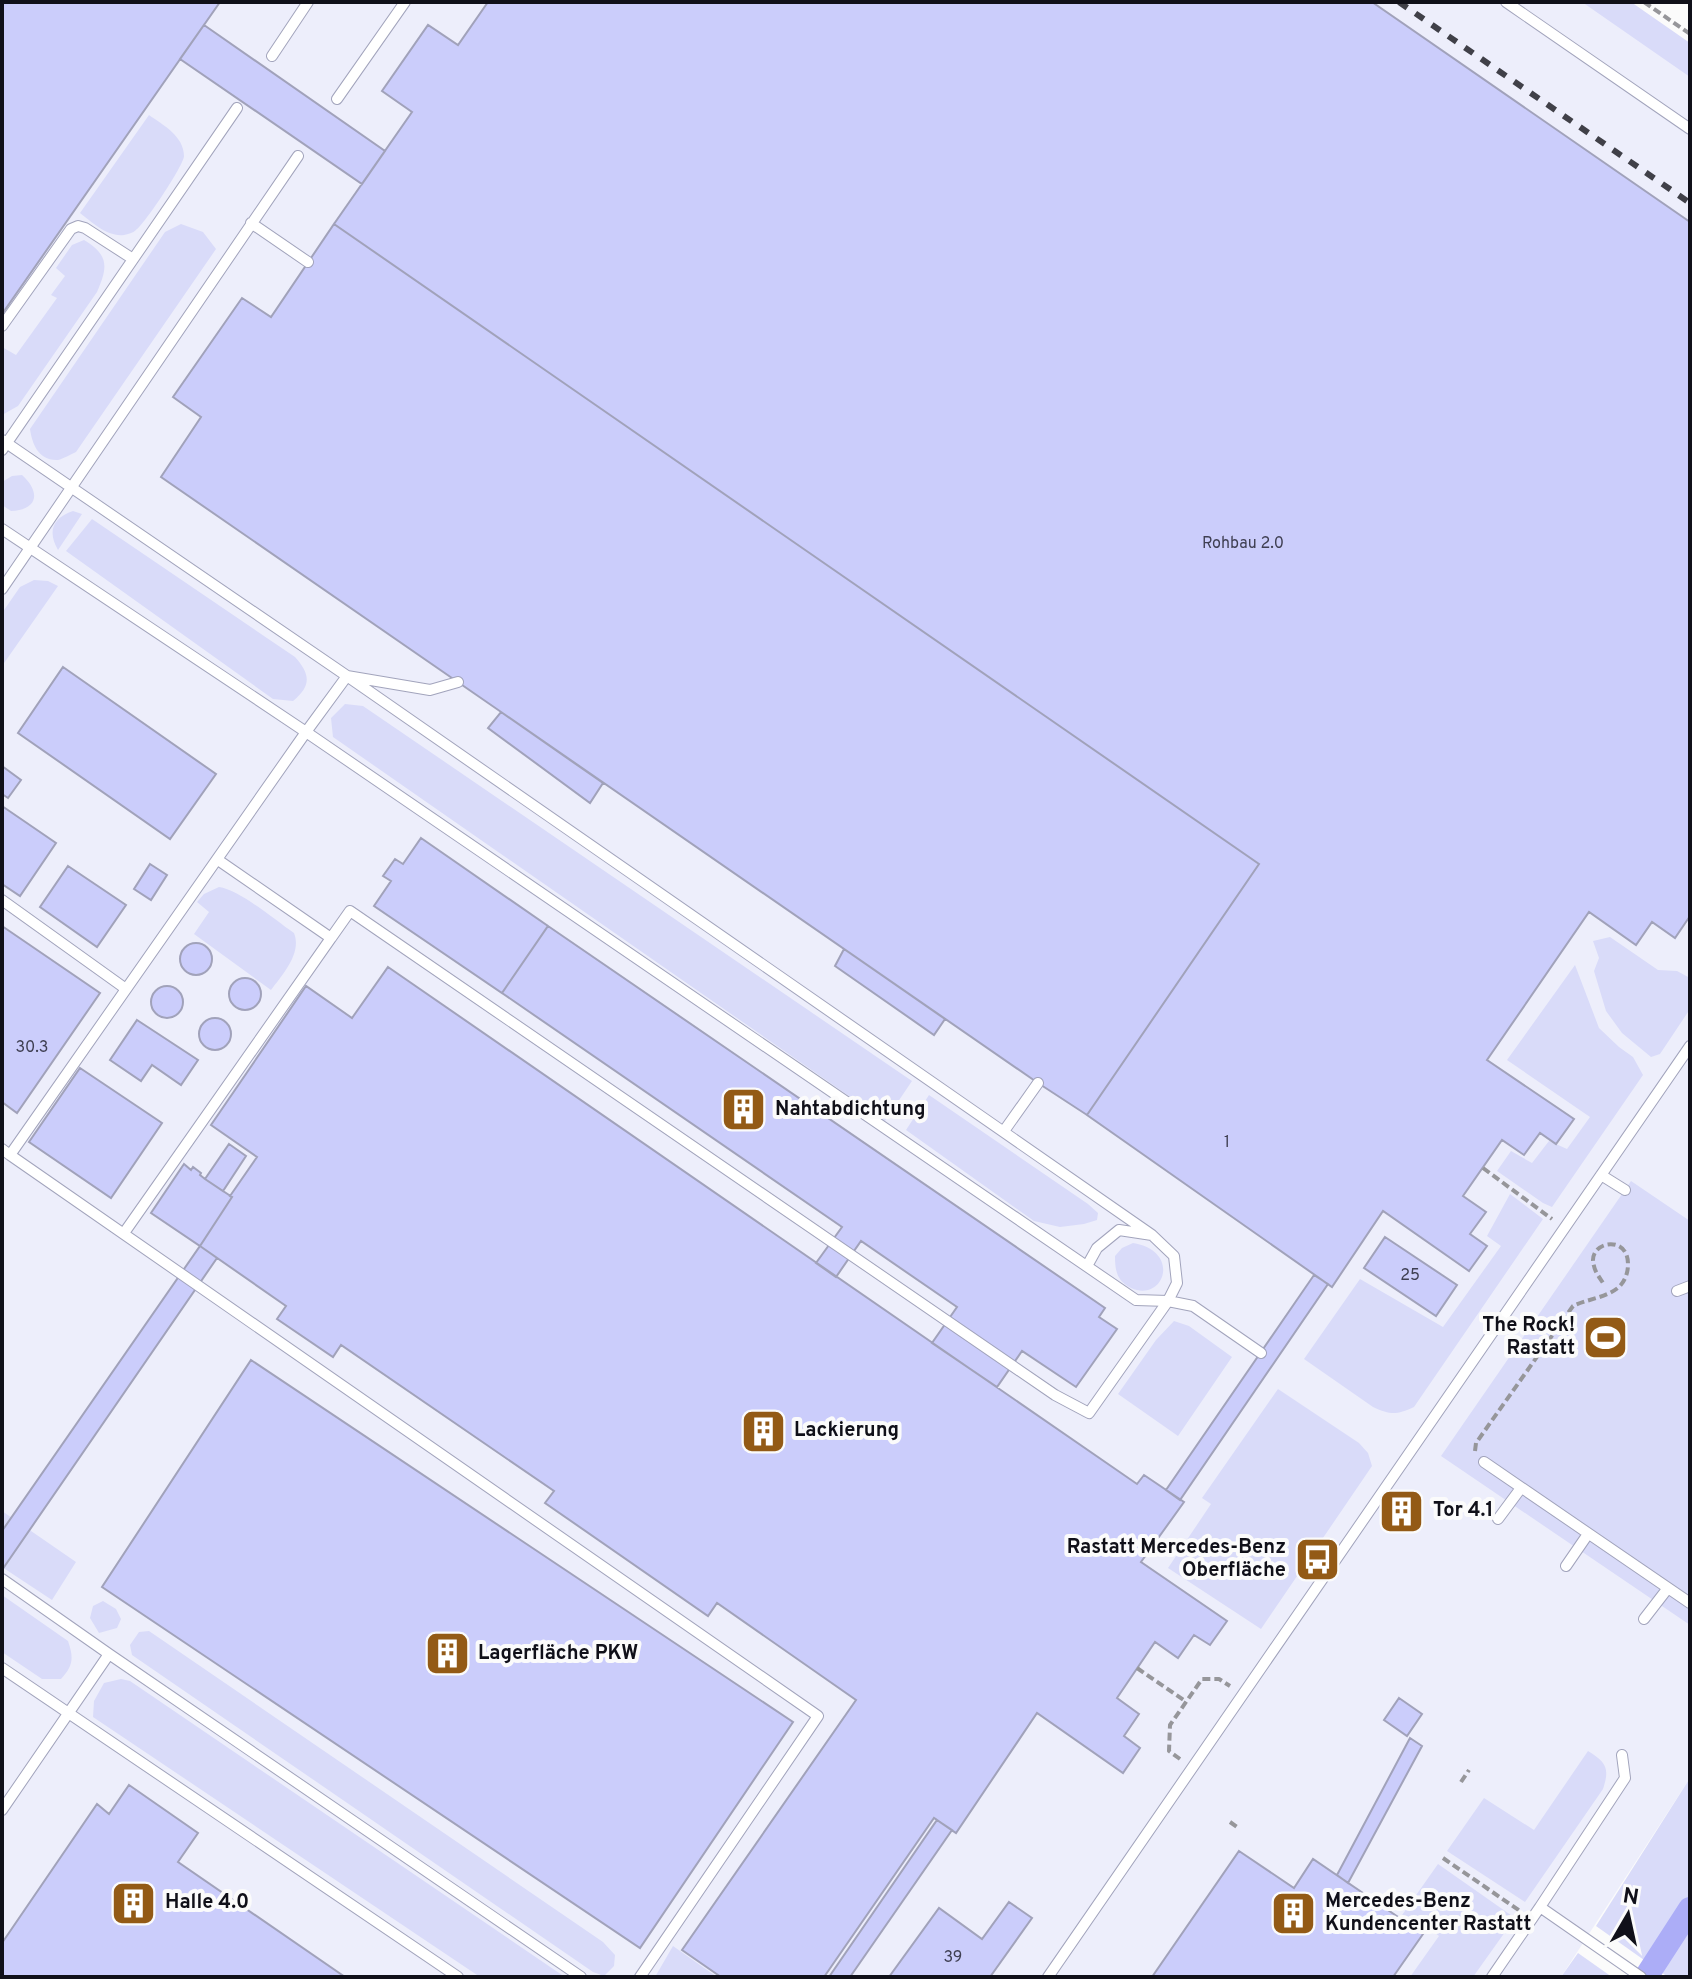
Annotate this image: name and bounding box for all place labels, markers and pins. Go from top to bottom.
building icon: Nahtabdichtung [720,1086,768,1134]
place label: Nahtabdichtung [775,1097,926,1123]
place label: The Rock! Rastatt [1482,1313,1575,1362]
sports icon: The Rock! Rastatt [1582,1314,1630,1362]
building icon: Lackierung [739,1407,787,1455]
place label: Lackierung [794,1418,899,1444]
building icon: Tor 4.1 [1378,1487,1426,1535]
place label: Tor 4.1 [1433,1498,1493,1524]
place label: Rastatt Mercedes-Benz Oberfläche [1067,1535,1286,1584]
bus stop icon: Rastatt Mercedes-Benz Oberfläche [1293,1535,1341,1583]
building icon: Lagerfläche PKW [423,1630,471,1678]
place label: Lagerfläche PKW [478,1641,638,1667]
building icon: Halle 4.0 [110,1879,158,1927]
building icon: Mercedes-Benz Kundencenter Rastatt [1270,1889,1318,1937]
place label: Mercedes-Benz Kundencenter Rastatt [1325,1889,1532,1938]
place label: Halle 4.0 [165,1890,249,1916]

